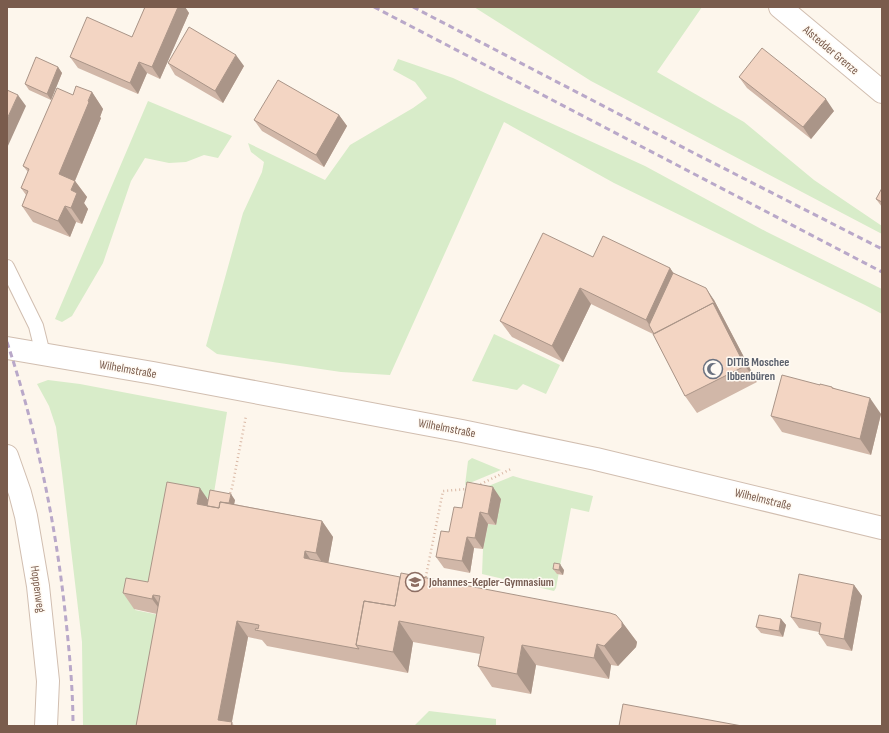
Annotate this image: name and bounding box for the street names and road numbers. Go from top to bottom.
street label: Alstedder Grenze [799,22,862,78]
street label: Wilhelmstraße [98,357,158,382]
street label: Wilhelmstraße [417,416,477,441]
street label: Wilhelmstraße [733,485,793,514]
street label: Hoppenweg [27,565,48,614]

